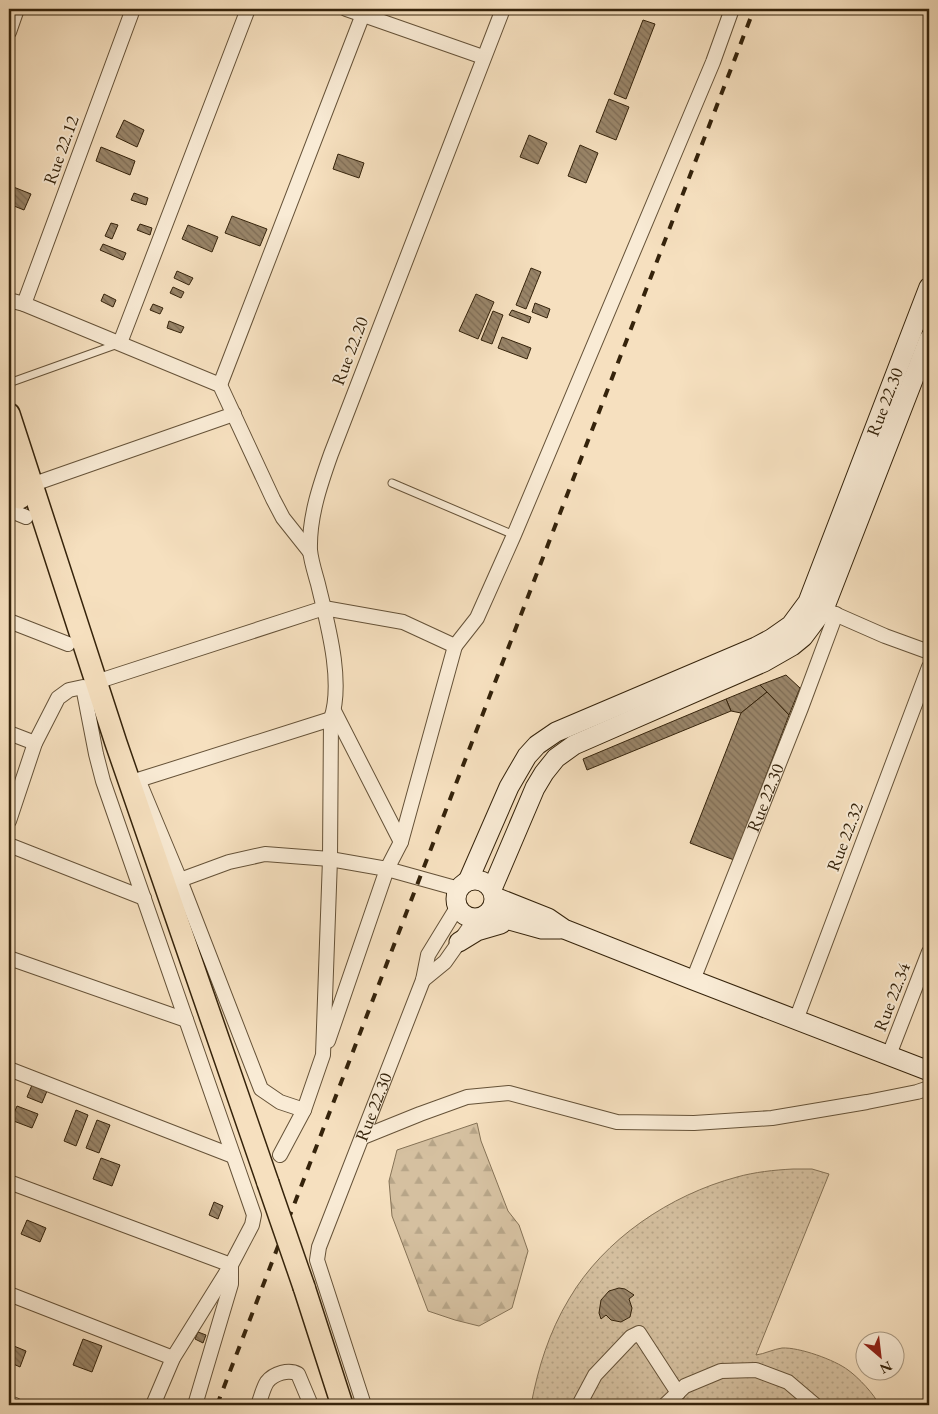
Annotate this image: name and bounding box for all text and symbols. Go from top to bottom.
street label: Rue 22.12 [37,112,84,187]
street label: Rue 22.20 [326,313,373,388]
street label: Rue 22.30 [861,364,908,439]
street label: Rue 22.30 [741,760,789,835]
street label: Rue 22.32 [821,799,868,874]
street label: Rue 22.34 [868,959,915,1034]
street label: Rue 22.30 [349,1069,397,1144]
north arrow [856,1332,906,1382]
text: N [876,1357,895,1378]

